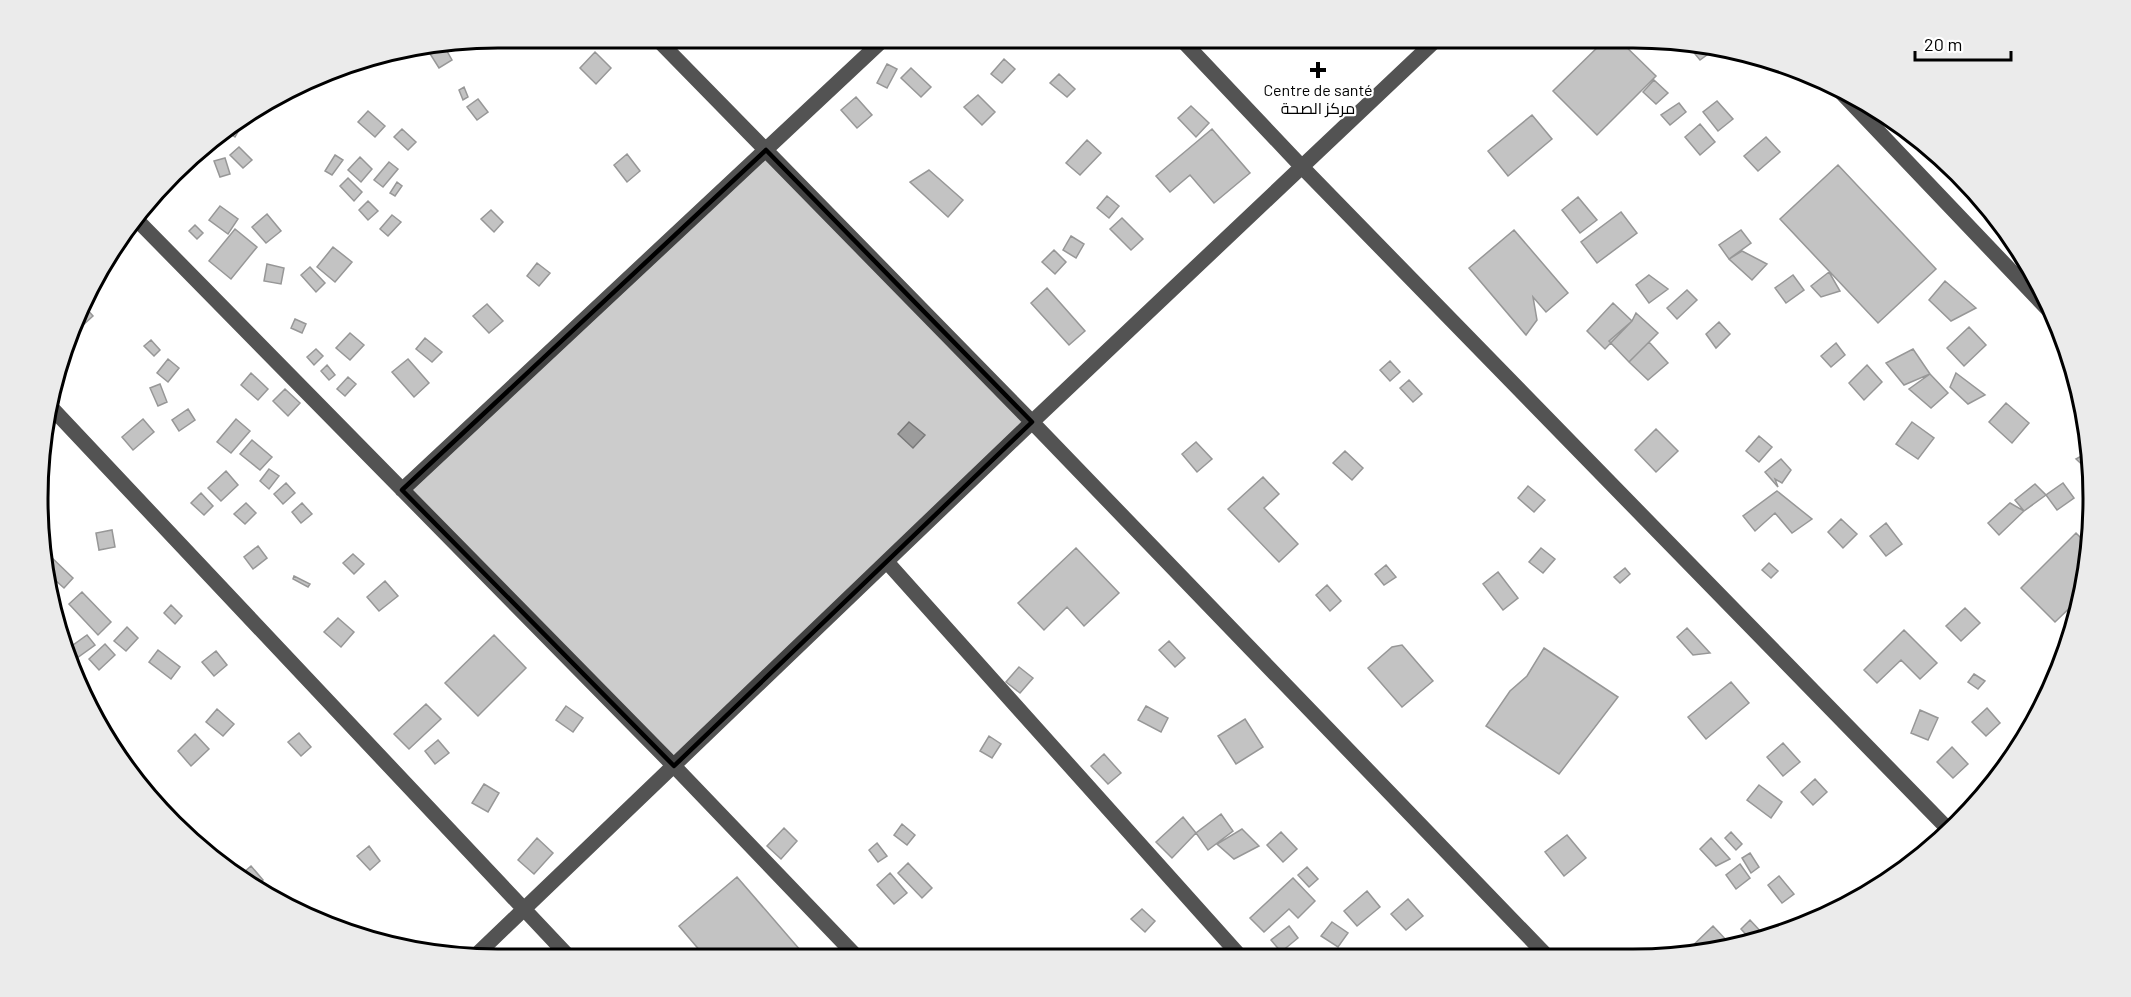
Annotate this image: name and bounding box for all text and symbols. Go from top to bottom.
scale bar [1915,24,2011,62]
text: 20 m [1924,33,1962,55]
marker: Centre de santé مركز الصحة [1309,61,1327,79]
place label: Centre de santé مركز الصحة [1263,80,1373,118]

